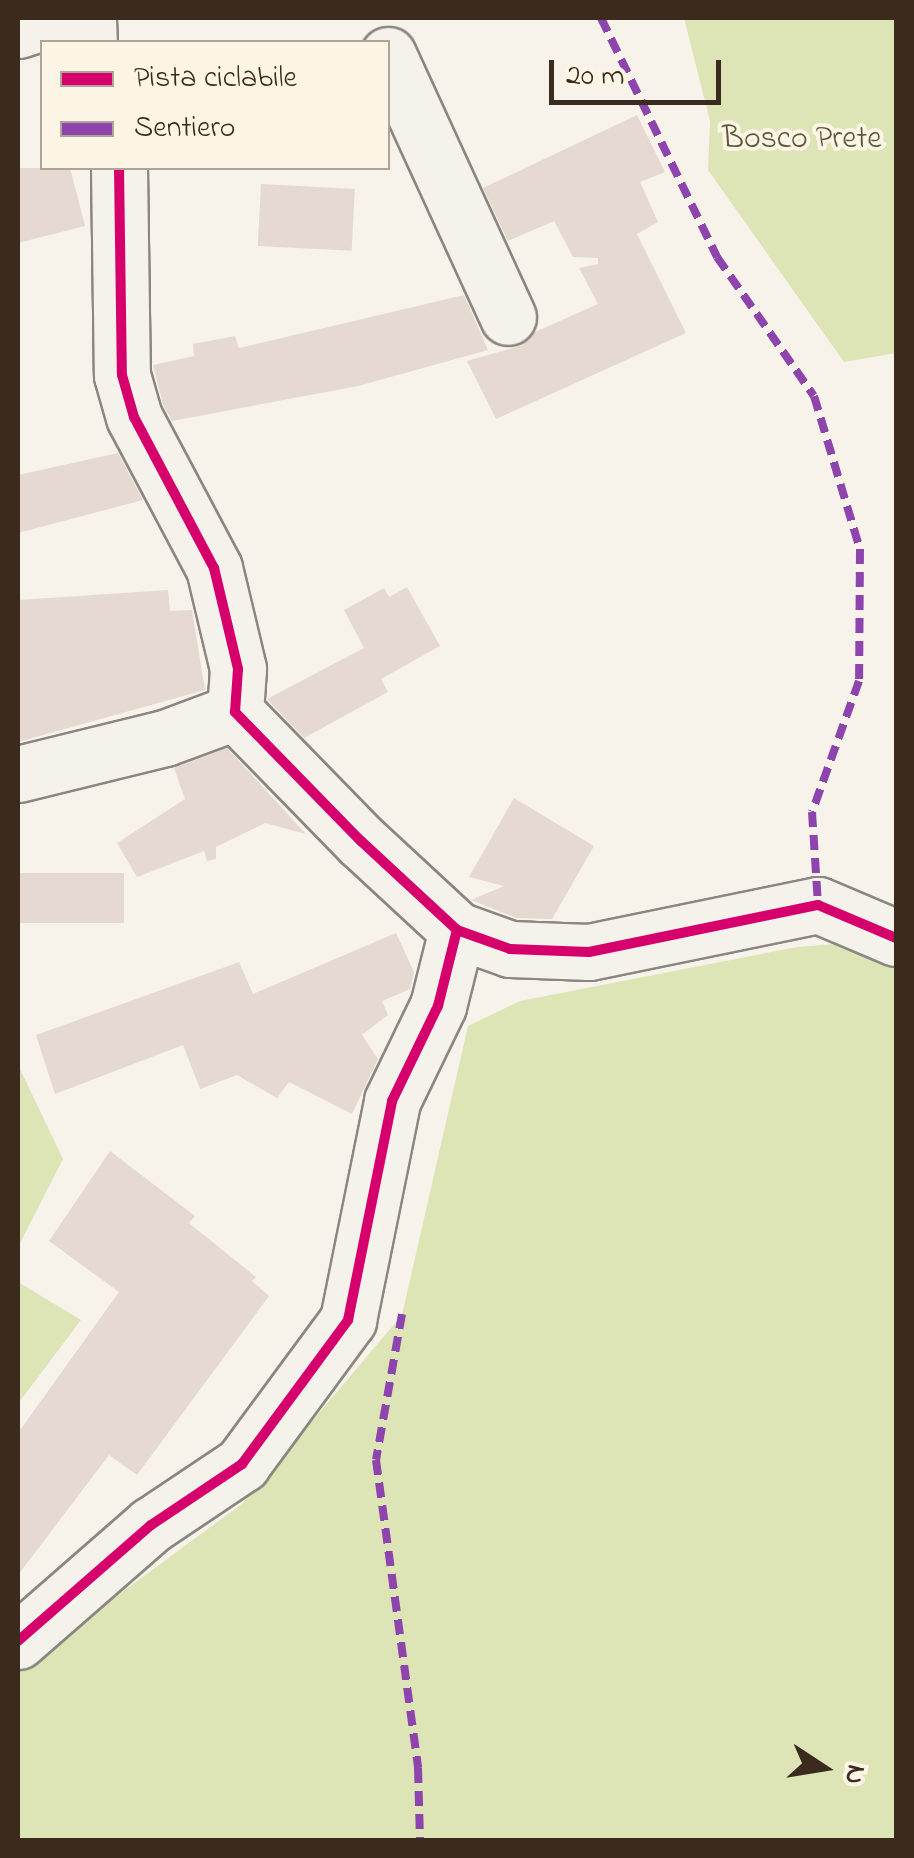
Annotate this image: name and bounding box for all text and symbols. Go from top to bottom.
legend [40,40,390,170]
scale bar [554,40,726,102]
text: 20 m [566,55,625,99]
text: Pista ciclabile [134,57,297,101]
text: Sentiero [134,107,235,151]
park label: Bosco Prete [722,121,882,159]
north arrow [774,1718,874,1818]
text: N [832,1761,876,1788]

